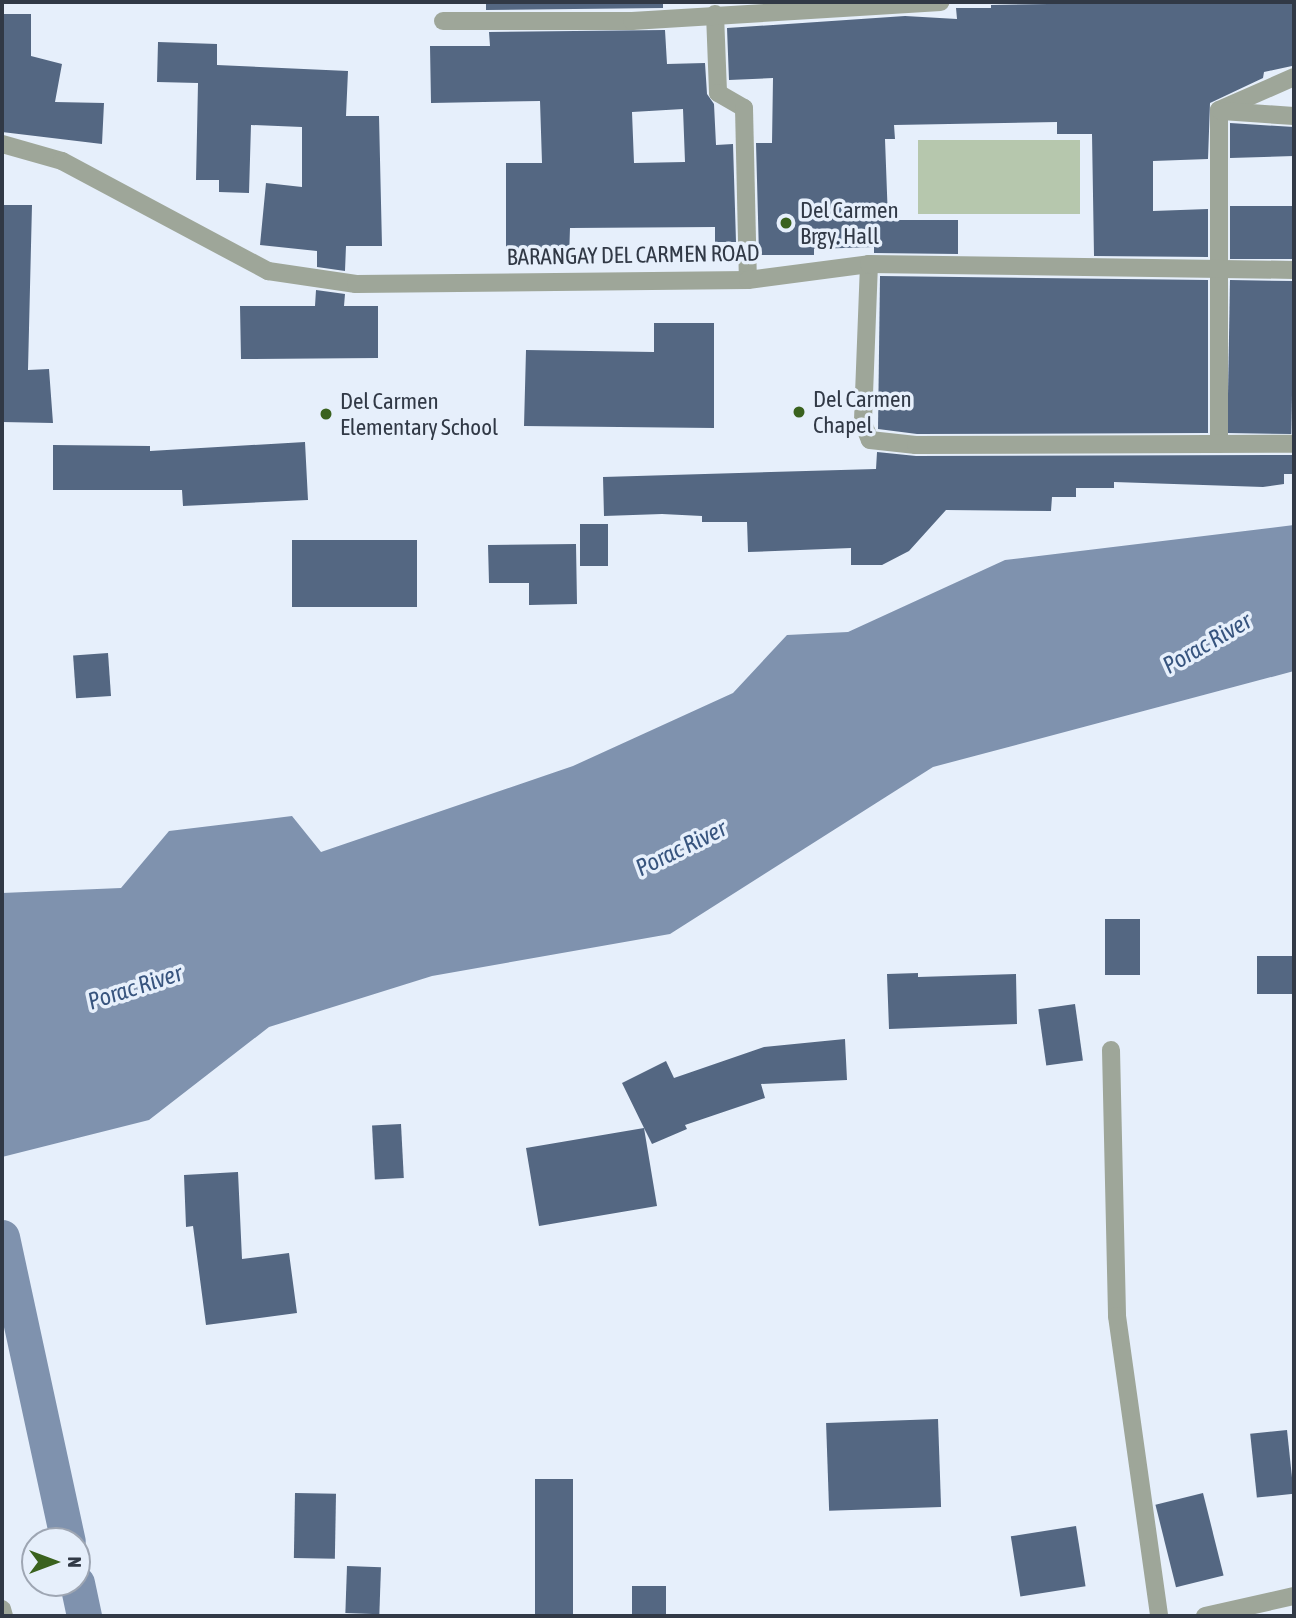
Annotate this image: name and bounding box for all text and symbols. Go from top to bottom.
place label: Del Carmen Brgy. Hall [800,196,899,250]
marker: Del Carmen Brgy. Hall [778,215,794,231]
street label: BARANGAY DEL CARMEN ROAD [506,239,760,271]
place label: Del Carmen Chapel [813,385,912,439]
place label: Del Carmen Elementary School [340,387,498,441]
marker: Del Carmen Chapel [791,404,807,420]
marker: Del Carmen Elementary School [318,406,334,422]
water label: Porac River [1158,606,1256,680]
water label: Porac River [631,814,731,882]
water label: Porac River [84,958,186,1016]
north arrow [21,1527,91,1597]
text: N [64,1556,86,1568]

